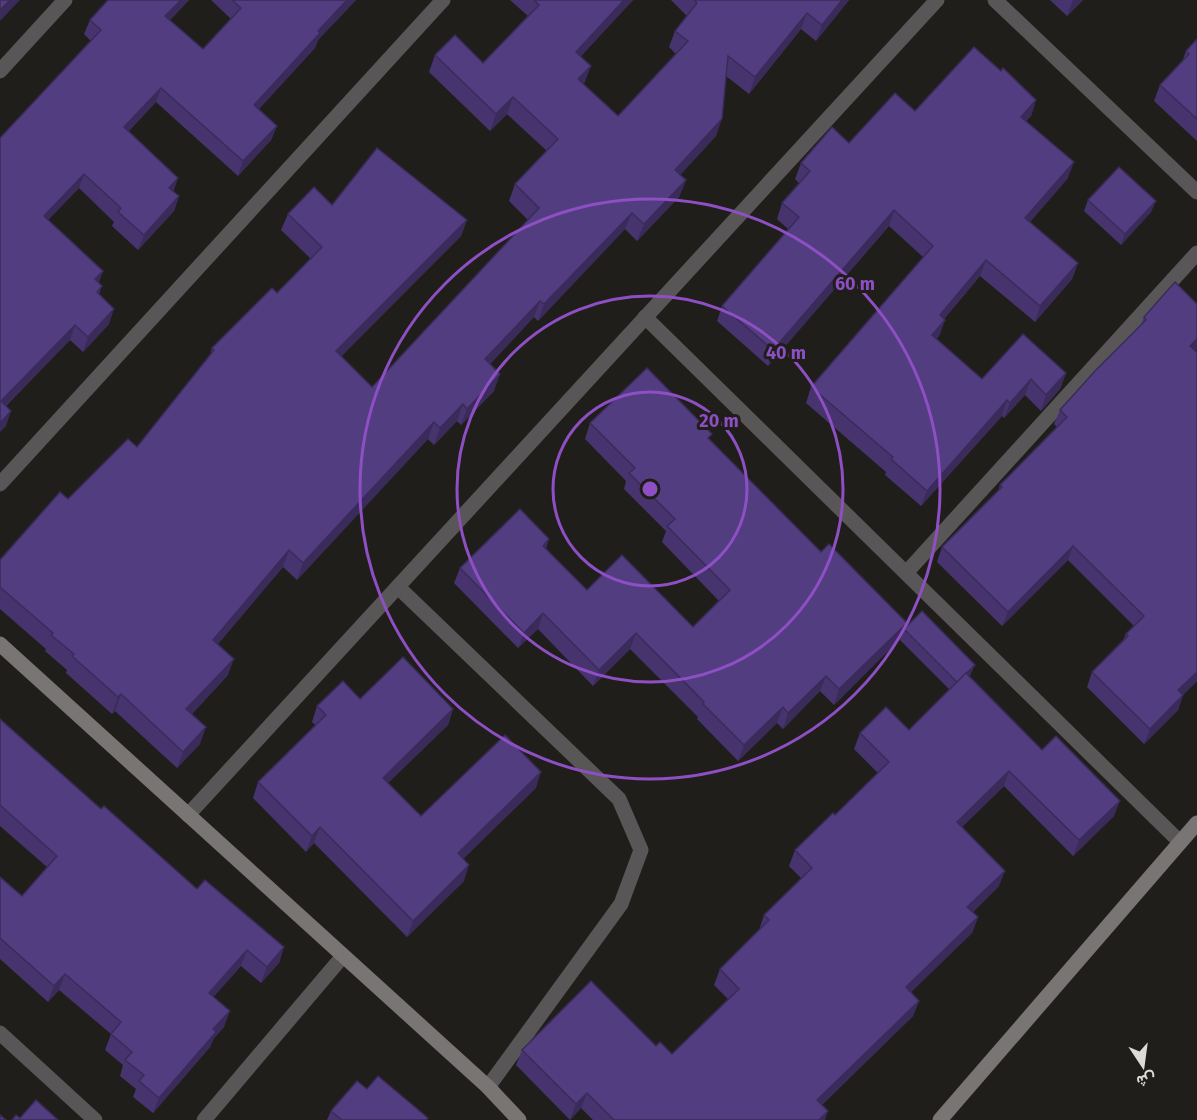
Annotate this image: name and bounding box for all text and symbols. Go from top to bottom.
text: 60 m [835,273,875,295]
text: 40 m [766,342,806,364]
text: 20 m [699,410,739,432]
centre of rings [640,479,660,499]
north arrow [1113,1036,1173,1096]
text: ش [1135,1069,1158,1092]

